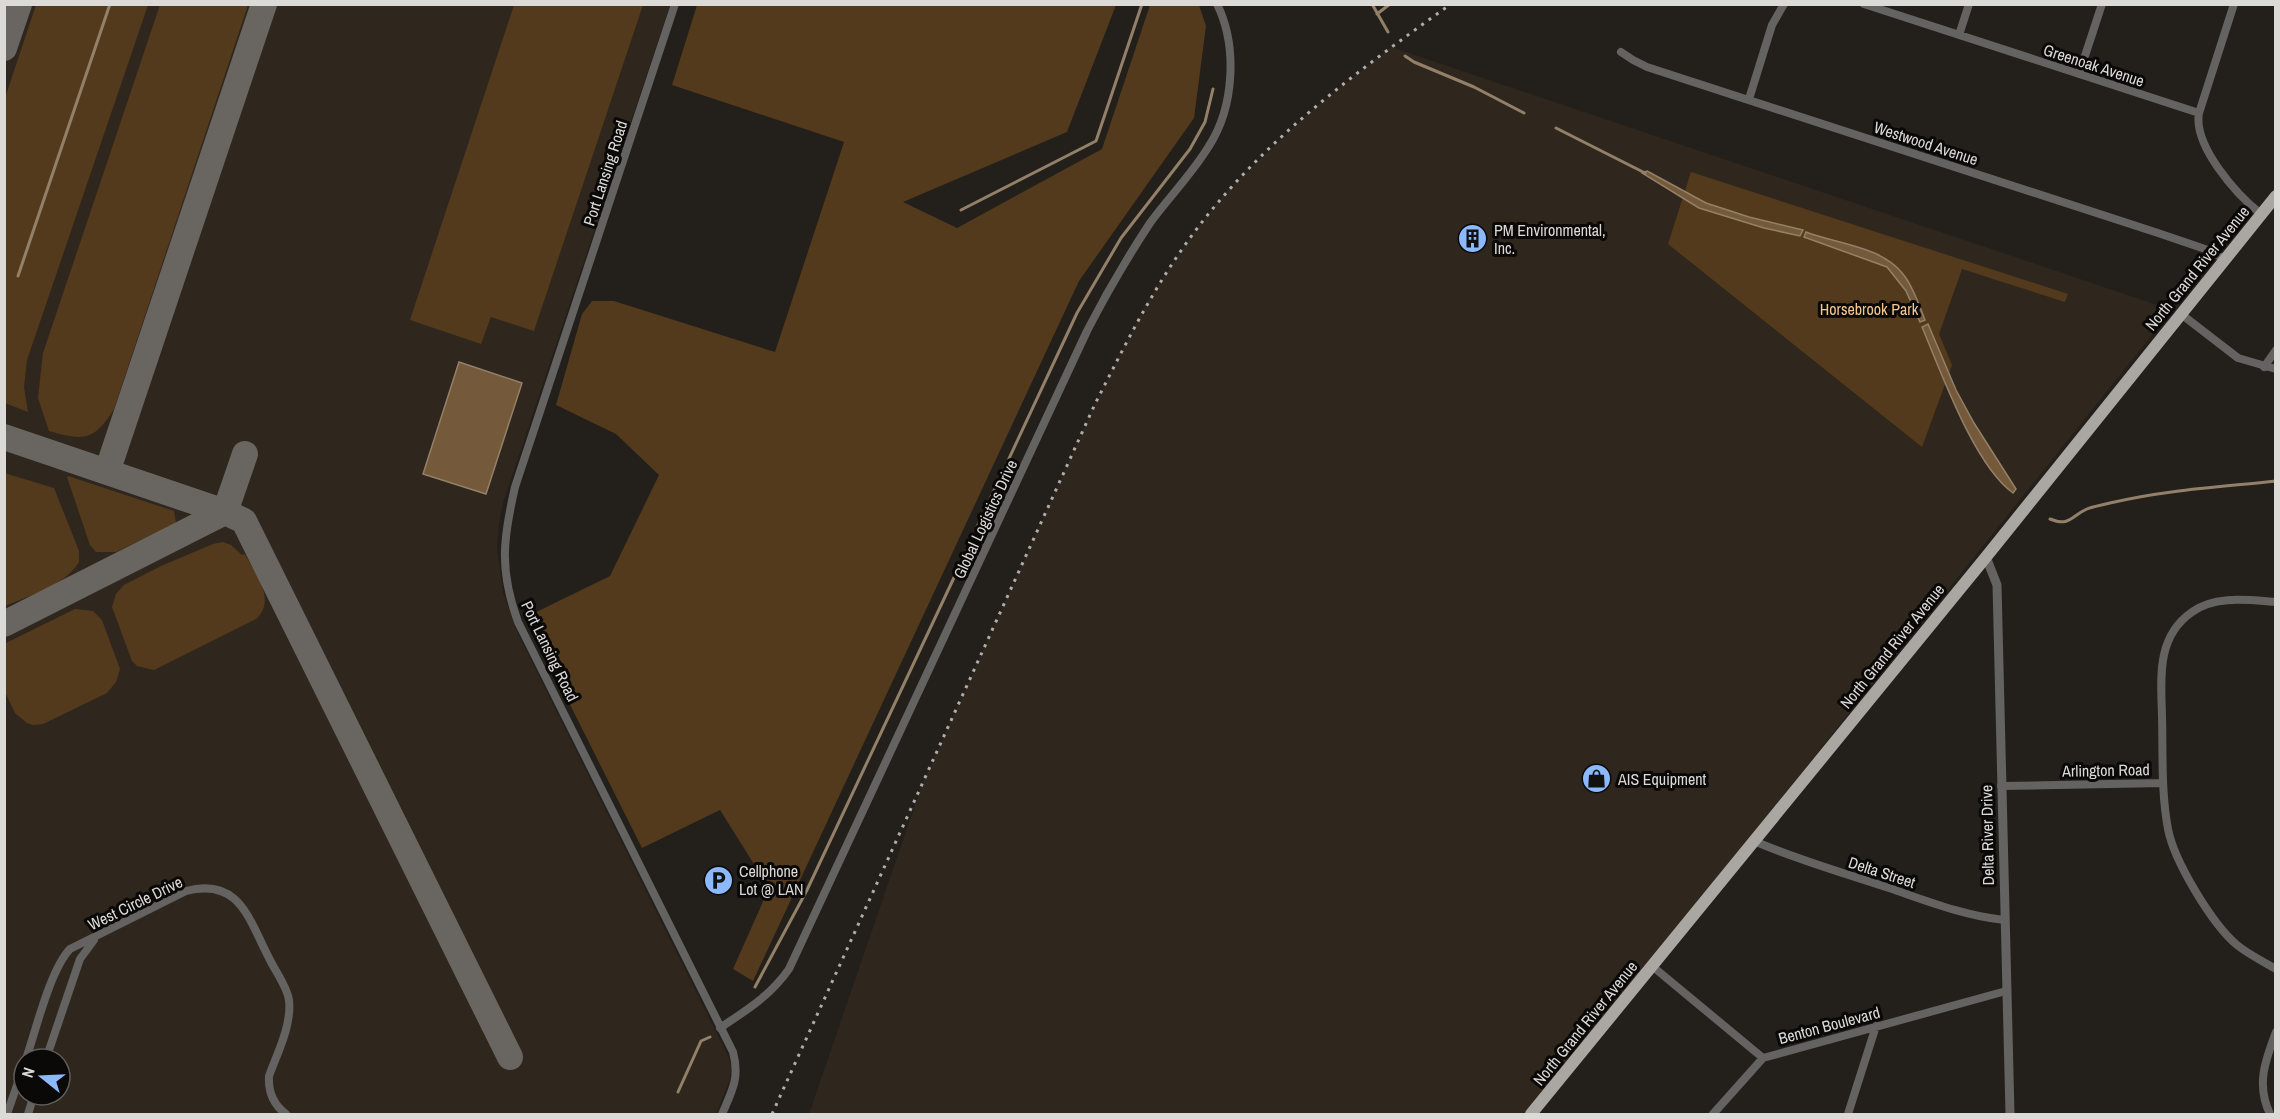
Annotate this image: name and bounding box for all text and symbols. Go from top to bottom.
street label: Greenoak Avenue [2041,38,2147,92]
street label: Westwood Avenue [1871,116,1981,170]
street label: Port Lansing Road [578,118,632,228]
street label: North Grand River Avenue [2140,201,2254,335]
place label: PM Environmental, Inc. [1494,219,1606,259]
building icon: PM Environmental, Inc. [1457,223,1489,255]
park label: Horsebrook Park [1820,298,1919,320]
street label: Global Logistics Drive [948,456,1022,582]
street label: North Grand River Avenue [1835,579,1949,713]
street label: Port Lansing Road [516,597,584,705]
street label: Arlington Road [2061,758,2150,782]
shop icon: AIS Equipment [1581,763,1613,795]
place label: AIS Equipment [1617,768,1707,790]
street label: Delta River Drive [1975,785,1999,885]
street label: Delta Street [1846,851,1919,893]
place label: Cellphone Lot @ LAN [739,860,803,900]
parking icon: Cellphone Lot @ LAN [702,864,734,896]
street label: West Circle Drive [84,871,186,935]
street label: North Grand River Avenue [1528,956,1642,1090]
street label: Benton Boulevard [1776,1001,1882,1049]
north arrow [12,1047,72,1107]
text: N [16,1064,40,1080]

